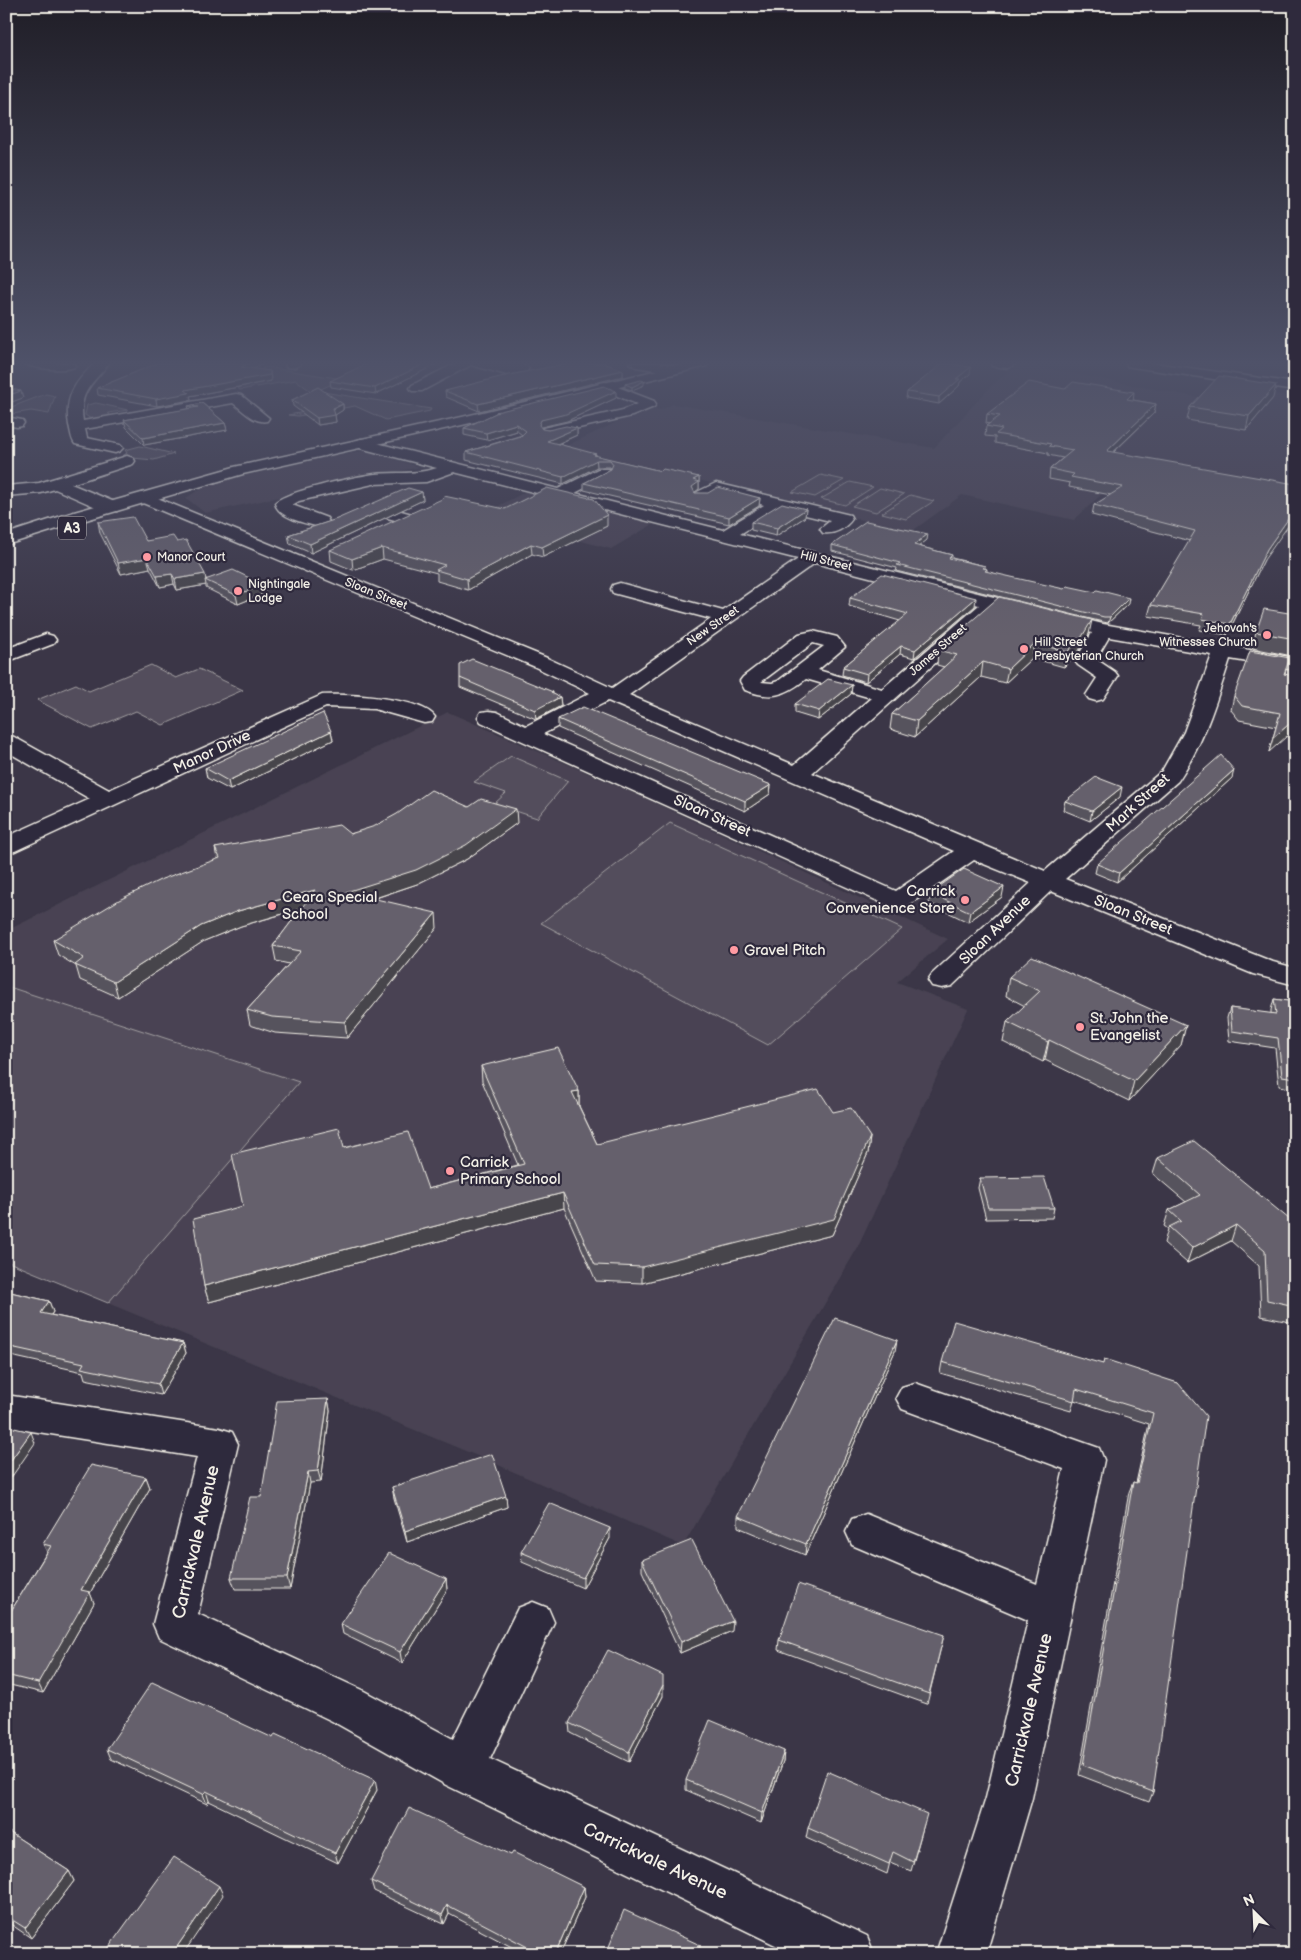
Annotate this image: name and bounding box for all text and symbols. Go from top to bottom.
road number: A3 [58,516,86,540]
street label: Hill Street [799,547,854,575]
place label: Manor Court [157,550,226,565]
marker: Manor Court [141,551,153,563]
street label: Sloan Street [343,575,410,613]
place label: Nightingale Lodge [248,577,310,606]
marker: Nightingale Lodge [232,585,244,597]
street label: New Street [684,602,742,649]
street label: James Street [906,621,970,679]
place label: Jehovah's Witnesses Church [1159,621,1257,650]
marker: Jehovah's Witnesses Church [1261,629,1273,641]
place label: Hill Street Presbyterian Church [1034,635,1144,664]
marker: Hill Street Presbyterian Church [1018,643,1030,655]
street label: Manor Drive [170,726,254,778]
street label: Mark Street [1102,769,1174,837]
street label: Sloan Street [670,790,754,842]
place label: Carrick Convenience Store [826,882,956,918]
place label: Ceara Special School [282,888,377,924]
street label: Sloan Avenue [955,891,1035,969]
street label: Sloan Street [1091,891,1175,939]
marker: Carrick Convenience Store [959,894,971,906]
marker: Ceara Special School [266,900,278,912]
place label: Gravel Pitch [744,941,826,960]
marker: Gravel Pitch [728,944,740,956]
place label: St. John the Evangelist [1090,1009,1169,1045]
marker: St. John the Evangelist [1074,1021,1086,1033]
place label: Carrick Primary School [460,1153,561,1189]
marker: Carrick Primary School [444,1165,456,1177]
street label: Carrickvale Avenue [168,1463,224,1621]
street label: Carrickvale Avenue [1001,1631,1057,1789]
street label: Carrickvale Avenue [579,1818,731,1904]
north arrow [1228,1888,1278,1938]
text: N [1241,1891,1257,1910]

